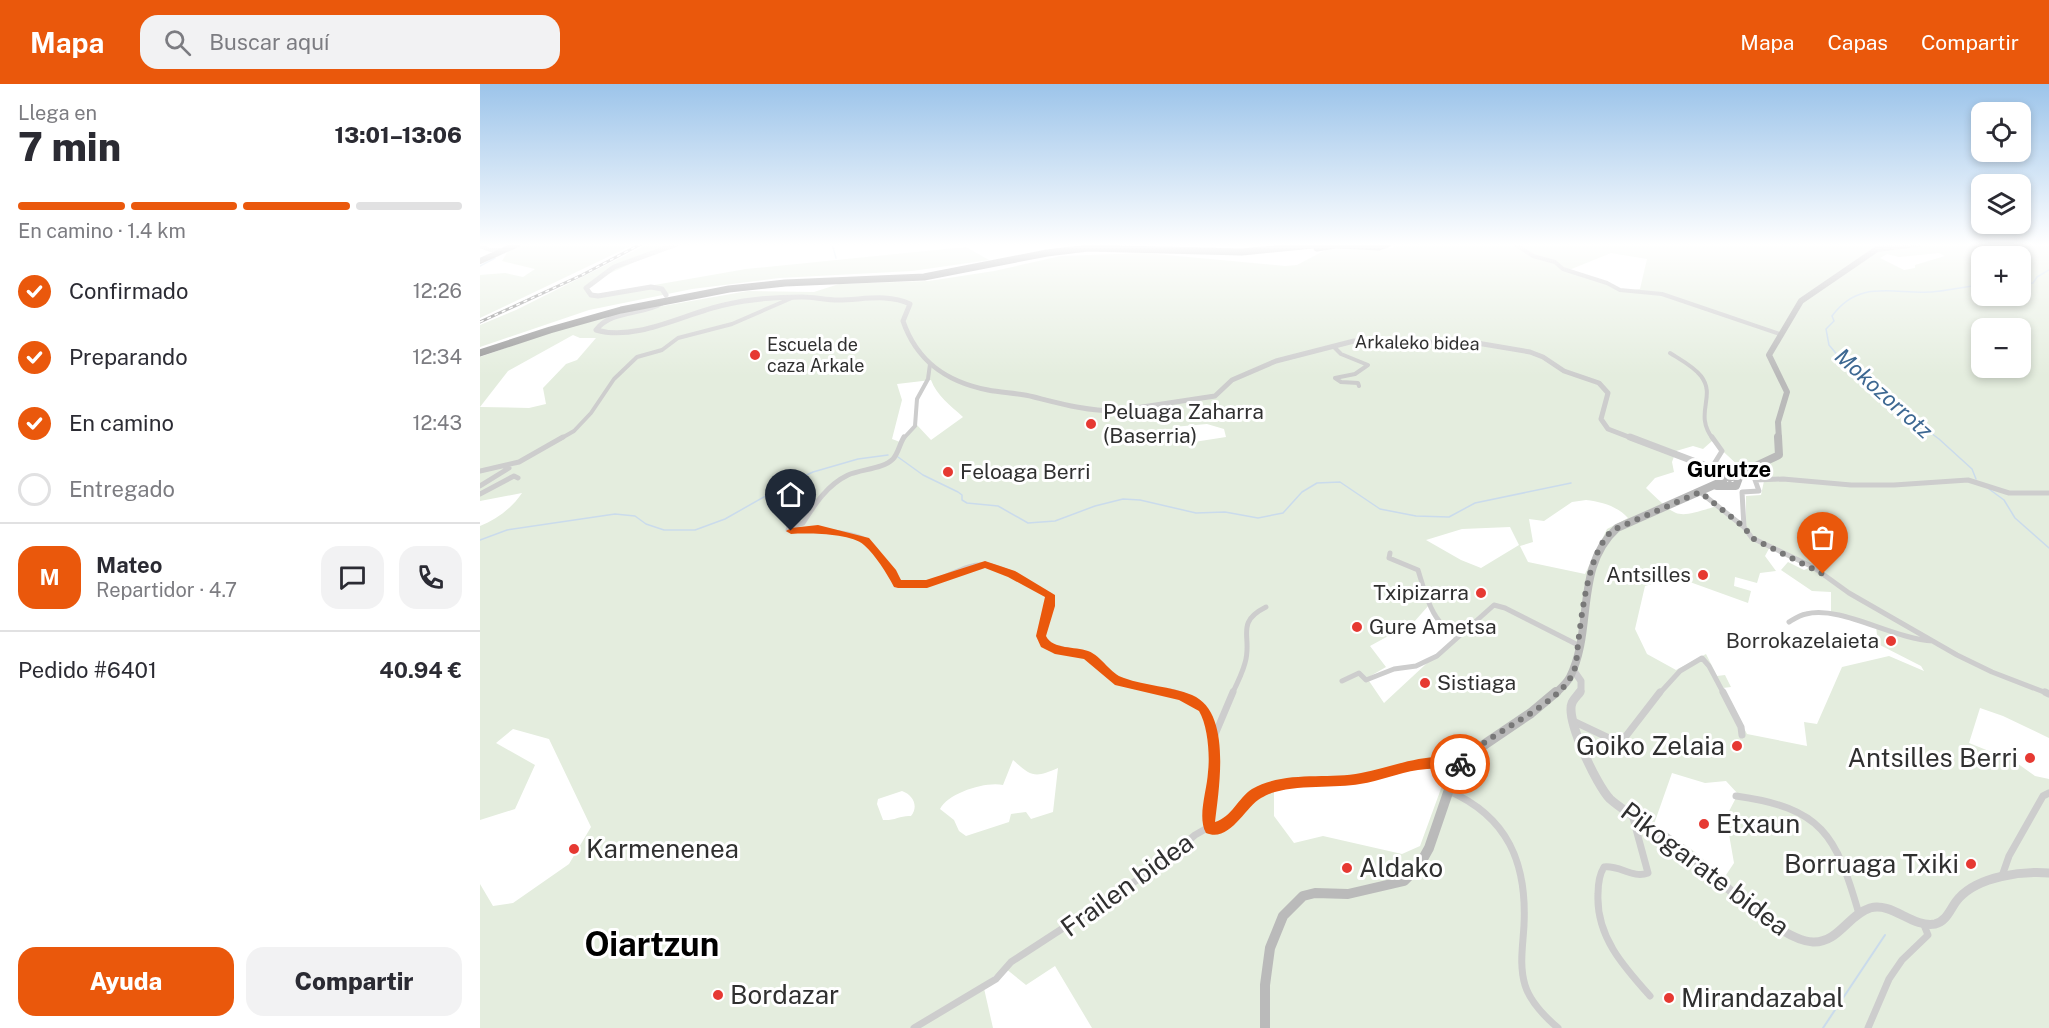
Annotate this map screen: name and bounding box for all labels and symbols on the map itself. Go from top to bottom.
street label: Arkaleko bidea [1354,331,1480,354]
place label: Escuela de caza Arkale [767,334,865,376]
water label: Mokozorrotz [1830,343,1939,444]
marker: Escuela de caza Arkale [748,348,762,362]
place label: Peluaga Zaharra (Baserria) [1103,399,1264,448]
marker: Peluaga Zaharra (Baserria) [1084,417,1098,431]
district label: Gurutze [1687,456,1771,482]
place label: Feloaga Berri [960,459,1090,484]
marker: Feloaga Berri [941,465,955,479]
pin [765,469,816,531]
pin [1797,512,1848,574]
place label: Antsilles [1606,562,1691,587]
marker: Antsilles [1696,568,1710,582]
place label: Txipizarra [1373,580,1469,605]
marker: Txipizarra [1474,586,1488,600]
place label: Gure Ametsa [1369,614,1497,639]
marker: Gure Ametsa [1350,620,1364,634]
place label: Borrokazelaieta [1726,628,1879,653]
marker: Borrokazelaieta [1884,634,1898,648]
place label: Sistiaga [1437,670,1516,695]
marker: Sistiaga [1418,676,1432,690]
place label: Goiko Zelaia [1576,730,1725,761]
courier [1430,734,1490,794]
marker: Goiko Zelaia [1730,739,1744,753]
place label: Antsilles Berri [1848,742,2018,773]
marker: Antsilles Berri [2023,751,2037,765]
street label: Pikogarate bidea [1615,795,1795,942]
place label: Etxaun [1716,808,1800,839]
marker: Etxaun [1697,817,1711,831]
street label: Frailen bidea [1055,826,1199,943]
place label: Karmenenea [586,833,739,864]
marker: Karmenenea [567,842,581,856]
place label: Borruaga Txiki [1784,848,1959,879]
place label: Aldako [1359,852,1443,883]
marker: Borruaga Txiki [1964,857,1978,871]
marker: Aldako [1340,861,1354,875]
district label: Oiartzun [585,925,719,963]
place label: Bordazar [730,979,839,1010]
place label: Mirandazabal [1681,982,1844,1013]
marker: Bordazar [711,988,725,1002]
marker: Mirandazabal [1662,991,1676,1005]

